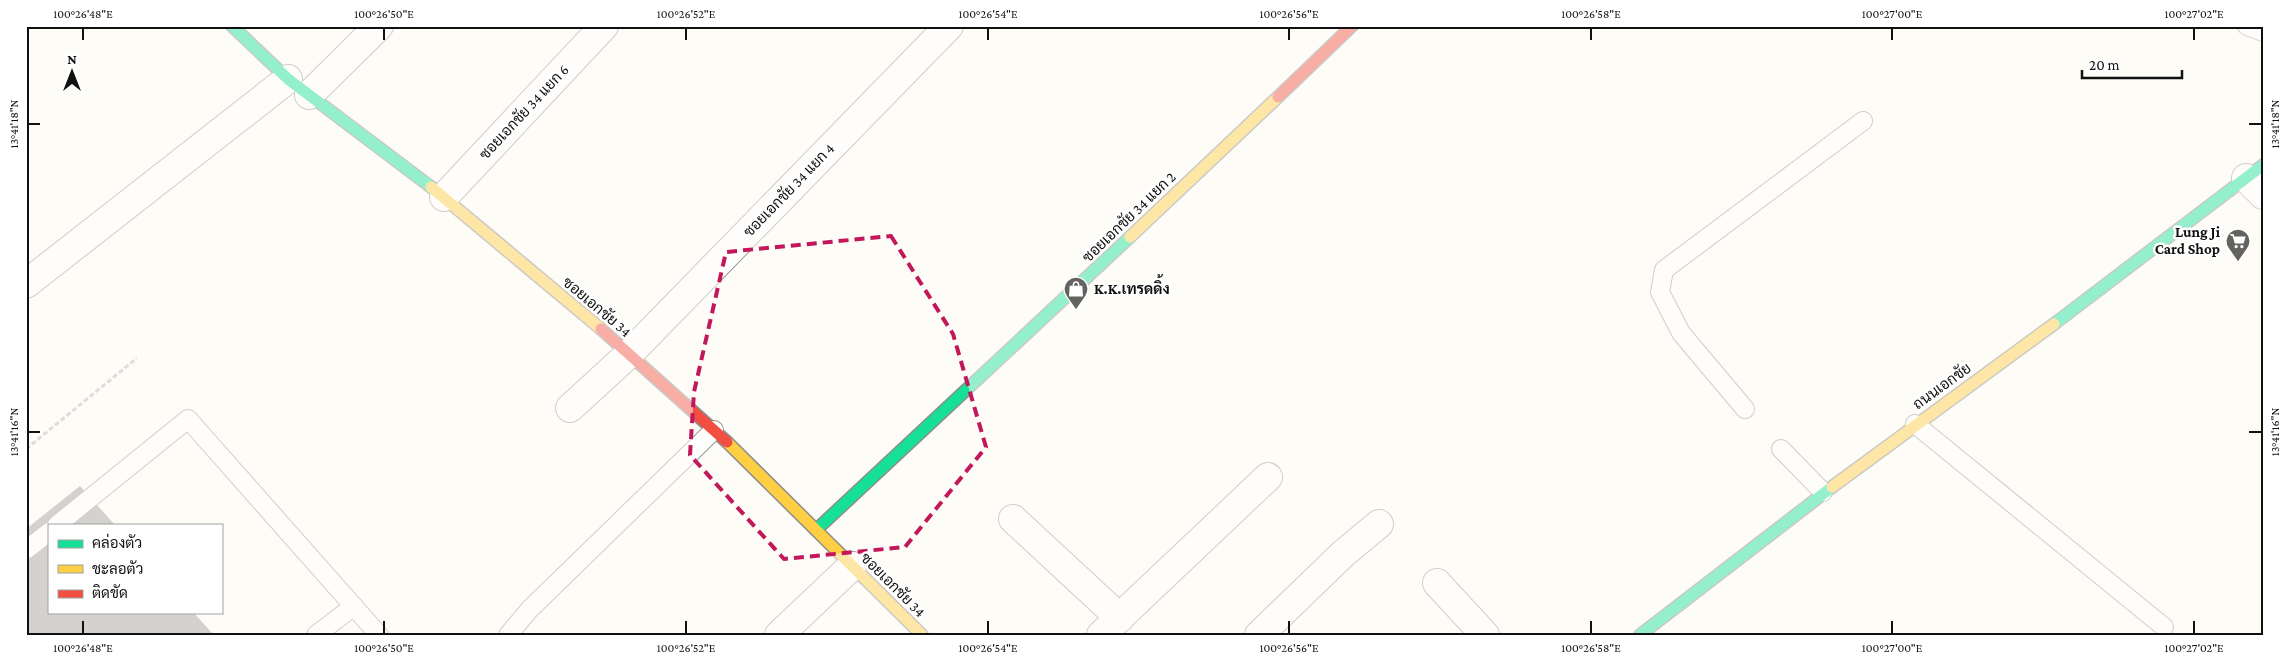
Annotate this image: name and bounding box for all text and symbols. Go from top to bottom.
text: 100°26'48"E [53,7,113,21]
text: 100°26'50"E [354,7,414,21]
text: 100°26'52"E [657,7,716,21]
text: 100°26'54"E [959,7,1018,21]
text: 100°26'56"E [1259,7,1319,21]
text: 100°26'58"E [1561,7,1621,21]
text: 100°27'00"E [1862,7,1923,21]
text: 100°27'02"E [2164,7,2224,21]
north arrow [48,48,98,98]
scale bar [2082,48,2182,80]
text: N [67,51,77,67]
text: 20 m [2089,57,2120,73]
street label: ซอยเอกชัย 34 แยก 6 [475,61,572,162]
text: 13°41'18"N [7,99,21,148]
text: 13°41'18"N [2268,99,2282,148]
street label: ซอยเอกชัย 34 แยก 4 [740,139,838,240]
street label: ซอยเอกชัย 34 แยก 2 [1079,168,1179,265]
place label: Lung Ji Card Shop [2155,224,2221,257]
supermarket icon: Lung Ji Card Shop [2225,228,2251,262]
street label: ซอยเอกชัย 34 [560,273,635,340]
place label: K.K.เทรดดิ้ง [1094,274,1170,297]
shop icon: K.K.เทรดดิ้ง [1063,276,1089,310]
street label: ถนนเอกชัย [1909,359,1974,412]
text: 13°41'16"N [7,408,21,456]
text: 13°41'16"N [2268,408,2282,456]
legend [48,524,222,614]
text: คล่องตัว [92,533,142,551]
street label: ซอยเอกชัย 34 [858,549,929,620]
text: ชะลอตัว [92,560,143,577]
text: ติดขัด [92,584,128,601]
text: 100°26'48"E [53,641,113,655]
text: 100°26'50"E [354,641,414,655]
text: 100°26'52"E [657,641,716,655]
text: 100°26'54"E [959,641,1018,655]
text: 100°26'56"E [1259,641,1319,655]
text: 100°26'58"E [1561,641,1621,655]
text: 100°27'00"E [1862,641,1923,655]
text: 100°27'02"E [2164,641,2224,655]

